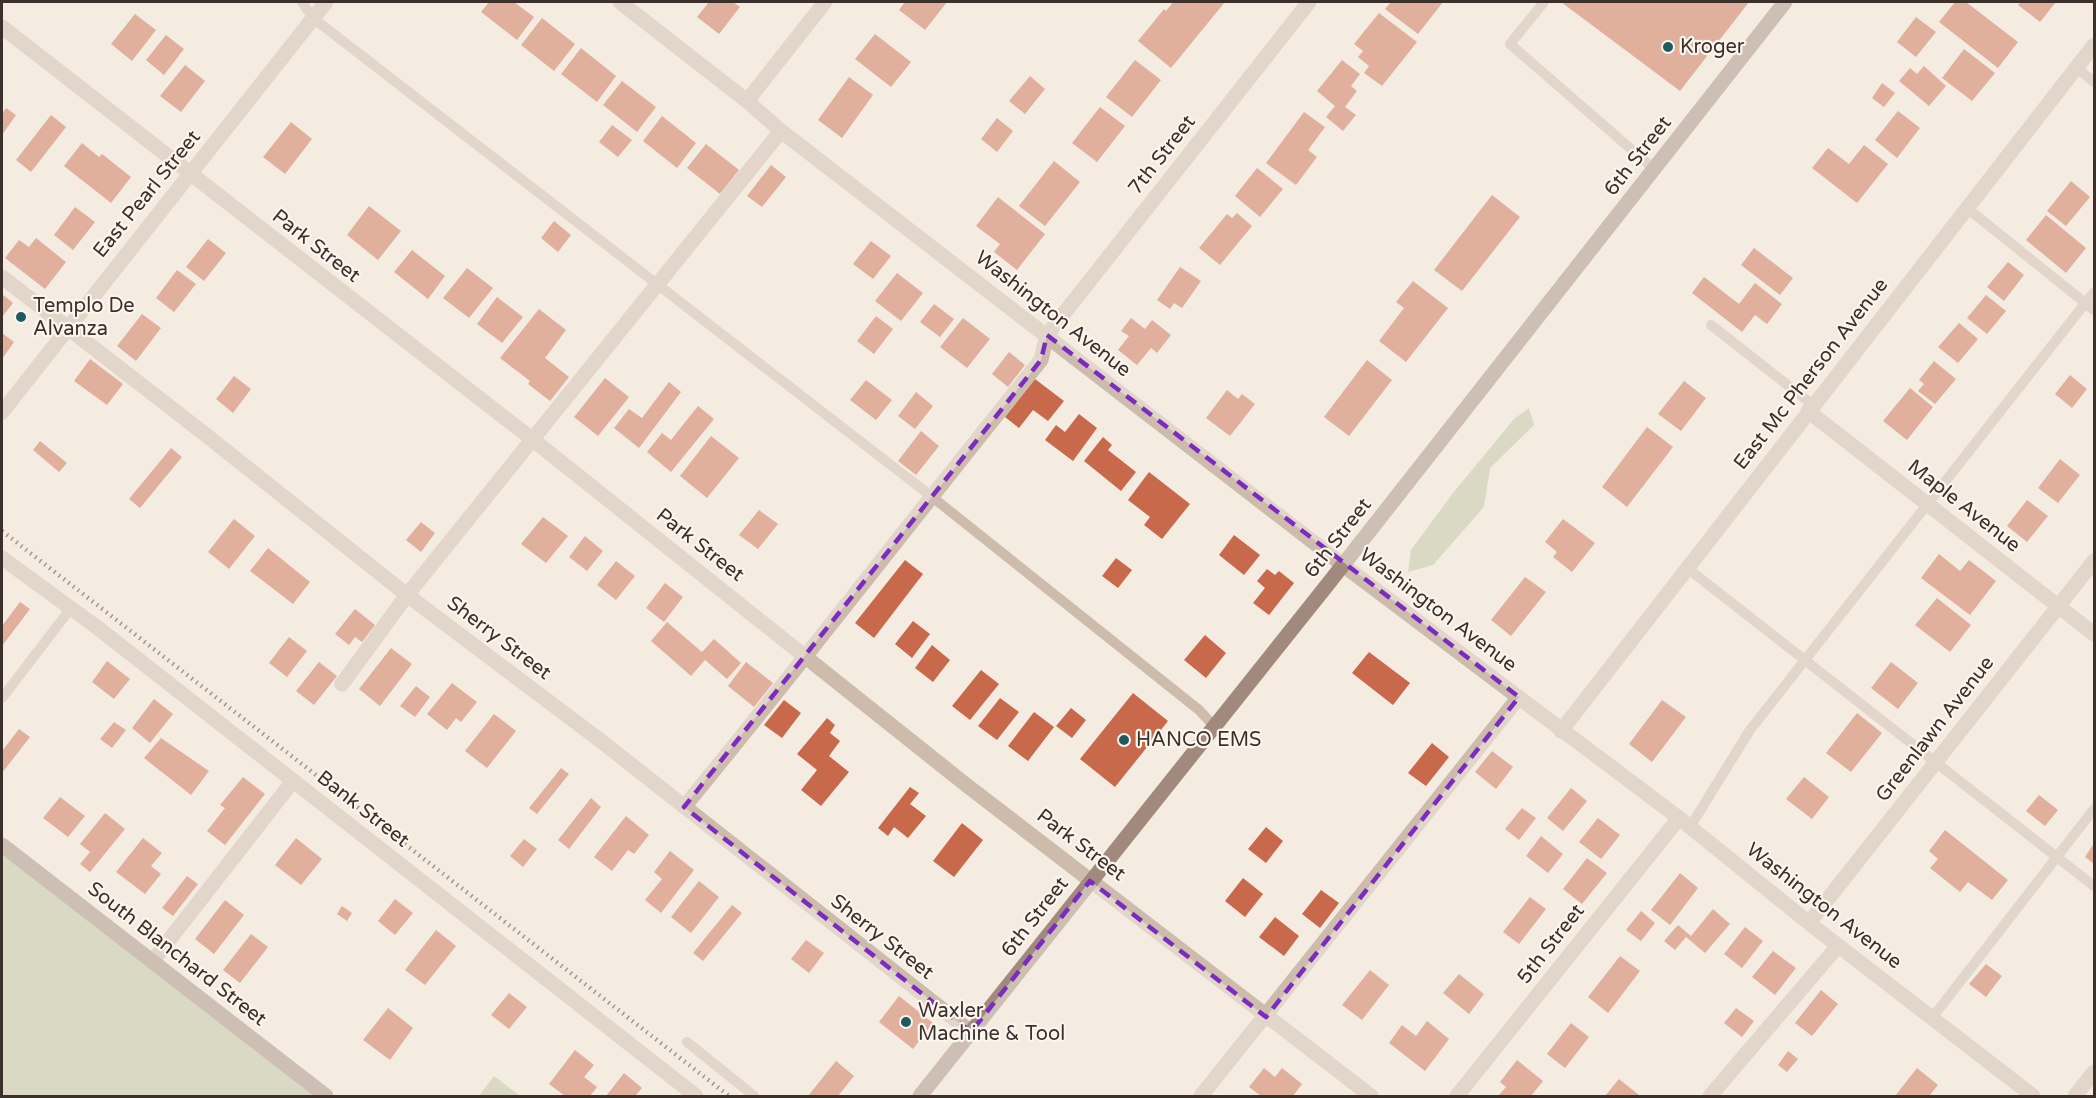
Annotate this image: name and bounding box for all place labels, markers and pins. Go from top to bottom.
place label: Kroger [1680,35,1745,59]
marker: Kroger [1661,40,1675,54]
place label: Templo De Alvanza [33,294,135,341]
marker: Templo De Alvanza [14,310,28,324]
place label: HANCO EMS [1136,728,1261,752]
marker: HANCO EMS [1117,733,1131,747]
place label: Waxler Machine & Tool [918,999,1065,1046]
marker: Waxler Machine & Tool [899,1015,913,1029]

